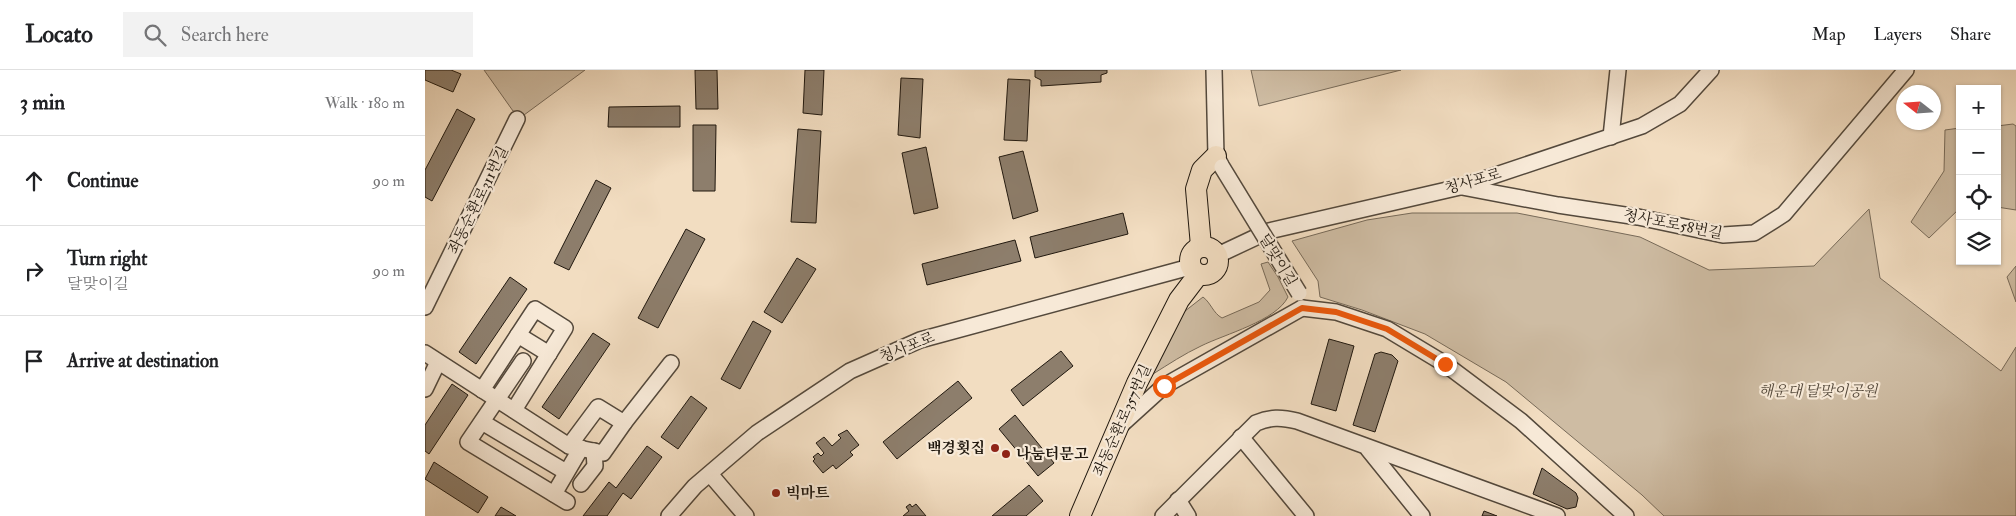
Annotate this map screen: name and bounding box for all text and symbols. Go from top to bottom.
search box [123,12,473,57]
text: Locato [25,19,93,50]
icon: search [141,21,169,49]
text: Search here [181,23,269,47]
text: Map [1812,23,1846,46]
text: Layers [1874,23,1922,46]
text: Share [1950,23,1991,46]
north arrow [1896,85,1941,130]
map controls [1956,85,2001,265]
button: + [1956,85,2001,130]
text: 3 min [20,89,65,116]
text: Walk · 180 m [325,93,405,113]
button: − [1956,130,2001,175]
street label: 좌동순환로311번길 [444,143,513,257]
street label: 청사포로 [1443,164,1504,199]
icon: ahead [20,167,48,195]
text: Continue [67,169,138,193]
text: 90 m [373,171,405,191]
button: locate [1956,175,2001,220]
street label: 청사포로58번길 [1622,206,1724,243]
button: layers [1956,220,2001,265]
street label: 달맞이길 [1255,231,1301,290]
text: Turn right [67,247,147,271]
icon: right [20,257,48,285]
text: 90 m [373,261,405,281]
text: 달맞이길 [67,274,129,294]
street label: 청사포로 [877,328,938,367]
icon: arrive [20,347,48,375]
text: Arrive at destination [67,349,219,373]
route end [1434,353,1457,376]
street label: 좌동순환로357번길 [1089,361,1156,479]
route start [1153,375,1176,398]
park label: 해운대 달맞이공원 [1758,382,1879,401]
place label: 백경횟집 [927,439,985,458]
marker: 백경횟집 [989,442,1001,454]
place label: 나눔터문고 [1016,445,1089,464]
marker: 나눔터문고 [1000,448,1012,460]
place label: 빅마트 [786,484,830,503]
marker: 빅마트 [770,487,782,499]

